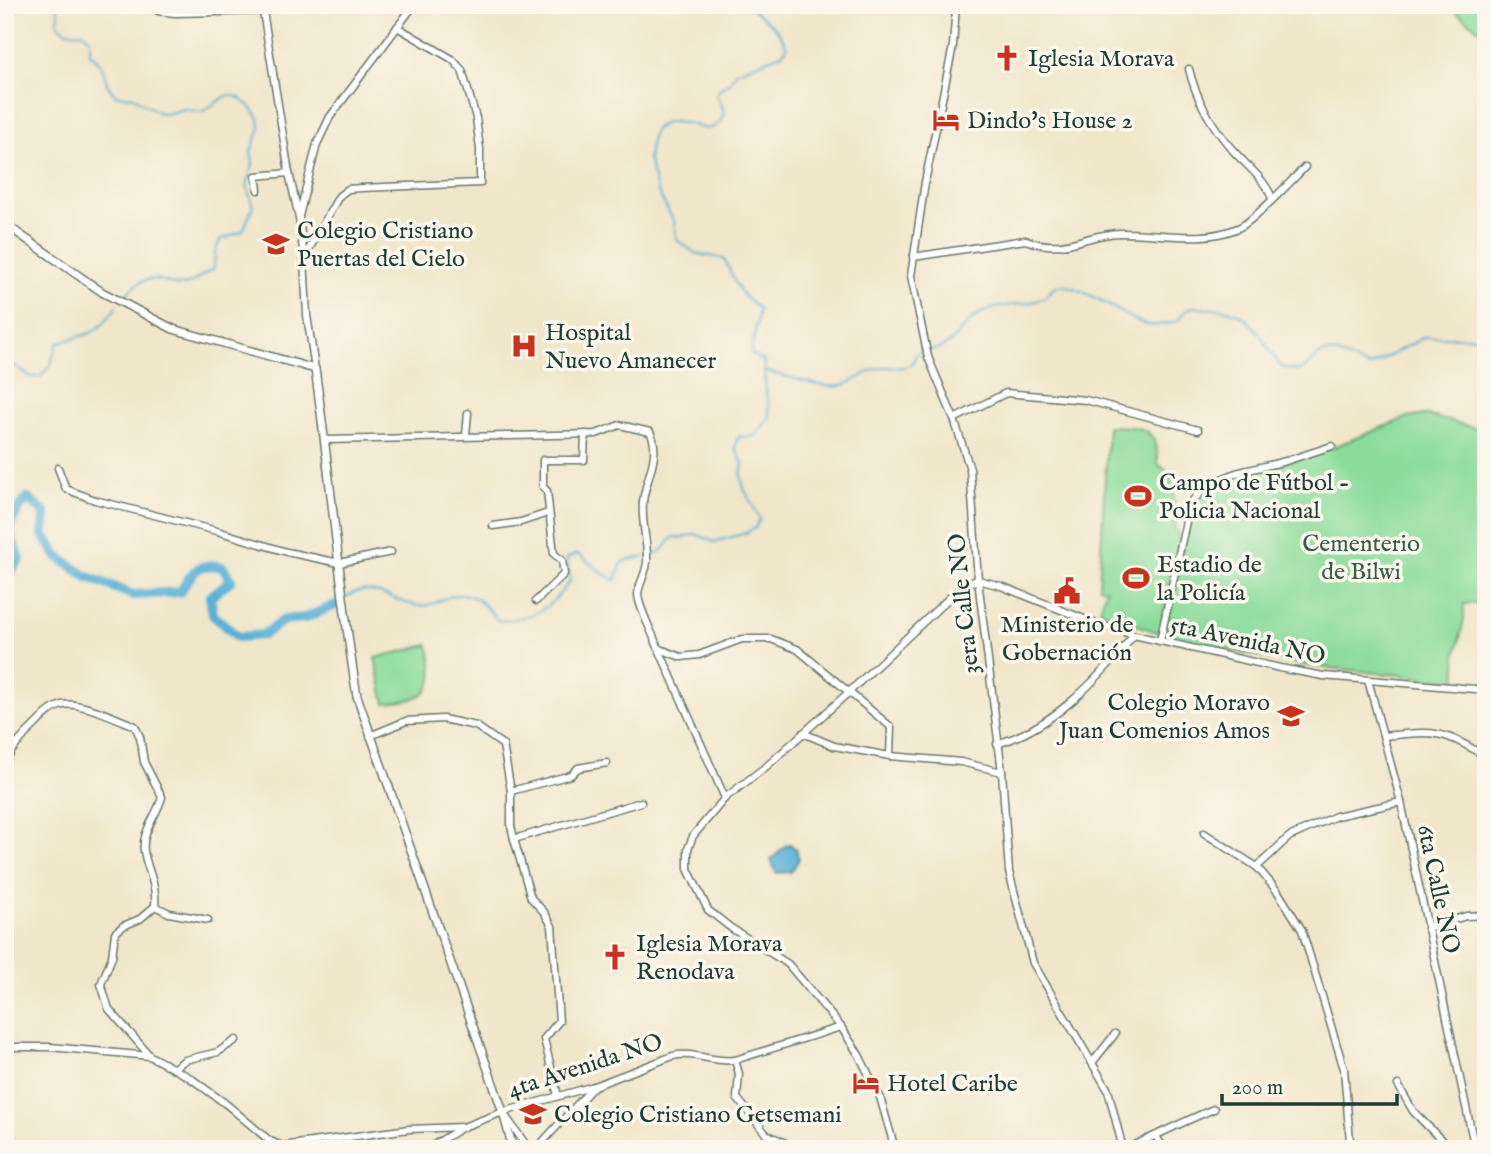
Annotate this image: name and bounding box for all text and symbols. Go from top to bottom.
church icon: Iglesia Morava [992,43,1022,73]
place label: Iglesia Morava [1028,44,1175,75]
hotel icon: Dindo's House 2 [931,105,961,135]
place label: Dindo's House 2 [967,106,1133,137]
place label: Colegio Cristiano Puertas del Cielo [297,216,474,275]
school or university icon: Colegio Cristiano Puertas del Cielo [261,229,291,259]
place label: Hospital Nuevo Amanecer [545,318,716,377]
hospital icon: Hospital Nuevo Amanecer [509,331,539,361]
place label: Campo de Fútbol - Policia Nacional [1159,468,1350,527]
sports icon: Campo de Fútbol - Policia Nacional [1123,481,1153,511]
park label: Cementerio de Bilwi [1302,529,1420,588]
street label: 3era Calle NO [942,532,987,676]
place label: Estadio de la Policía [1157,550,1262,609]
sports icon: Estadio de la Policía [1121,563,1151,593]
public building icon: Ministerio de Gobernación [1052,576,1082,606]
place label: Ministerio de Gobernación [1001,610,1133,669]
street label: 5ta Avenida NO [1167,610,1328,673]
place label: Colegio Moravo Juan Comenios Amos [1056,688,1270,747]
school or university icon: Colegio Moravo Juan Comenios Amos [1276,701,1306,731]
street label: 6ta Calle NO [1409,822,1466,957]
place label: Iglesia Morava Renodava [636,929,783,988]
church icon: Iglesia Morava Renodava [600,942,630,972]
street label: 4ta Avenida NO [504,1027,667,1106]
scale bar [1222,1063,1396,1107]
hotel icon: Hotel Caribe [851,1068,881,1098]
place label: Hotel Caribe [887,1069,1018,1100]
text: 200 m [1232,1075,1283,1102]
school or university icon: Colegio Cristiano Getsemani [518,1099,548,1129]
place label: Colegio Cristiano Getsemani [554,1100,842,1131]

